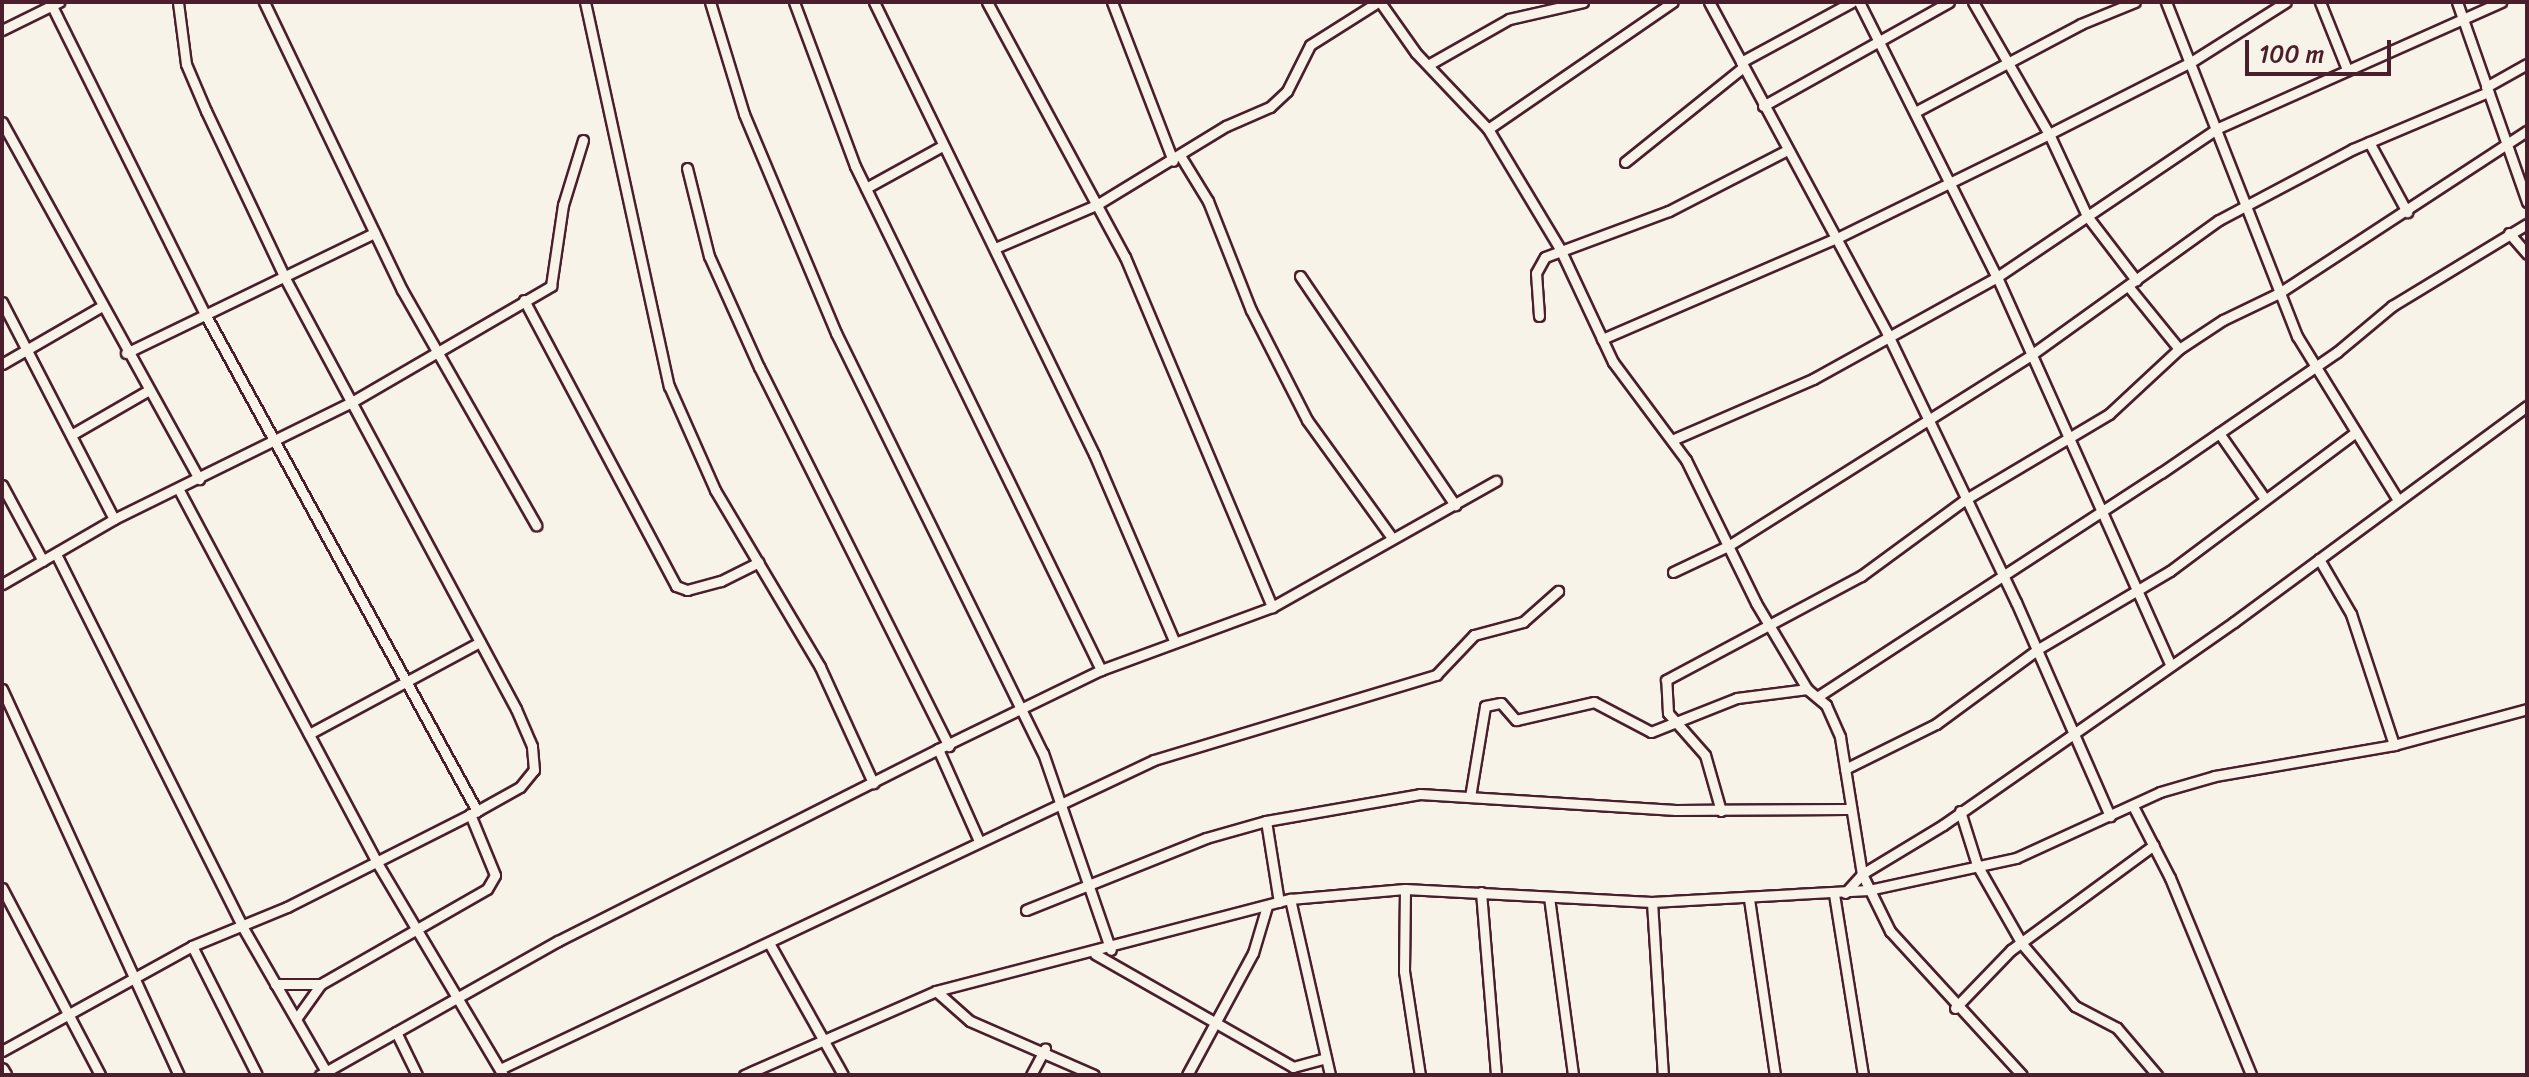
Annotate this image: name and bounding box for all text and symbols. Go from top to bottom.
scale bar [2249,24,2395,74]
text: 100 m [2259,33,2324,75]

